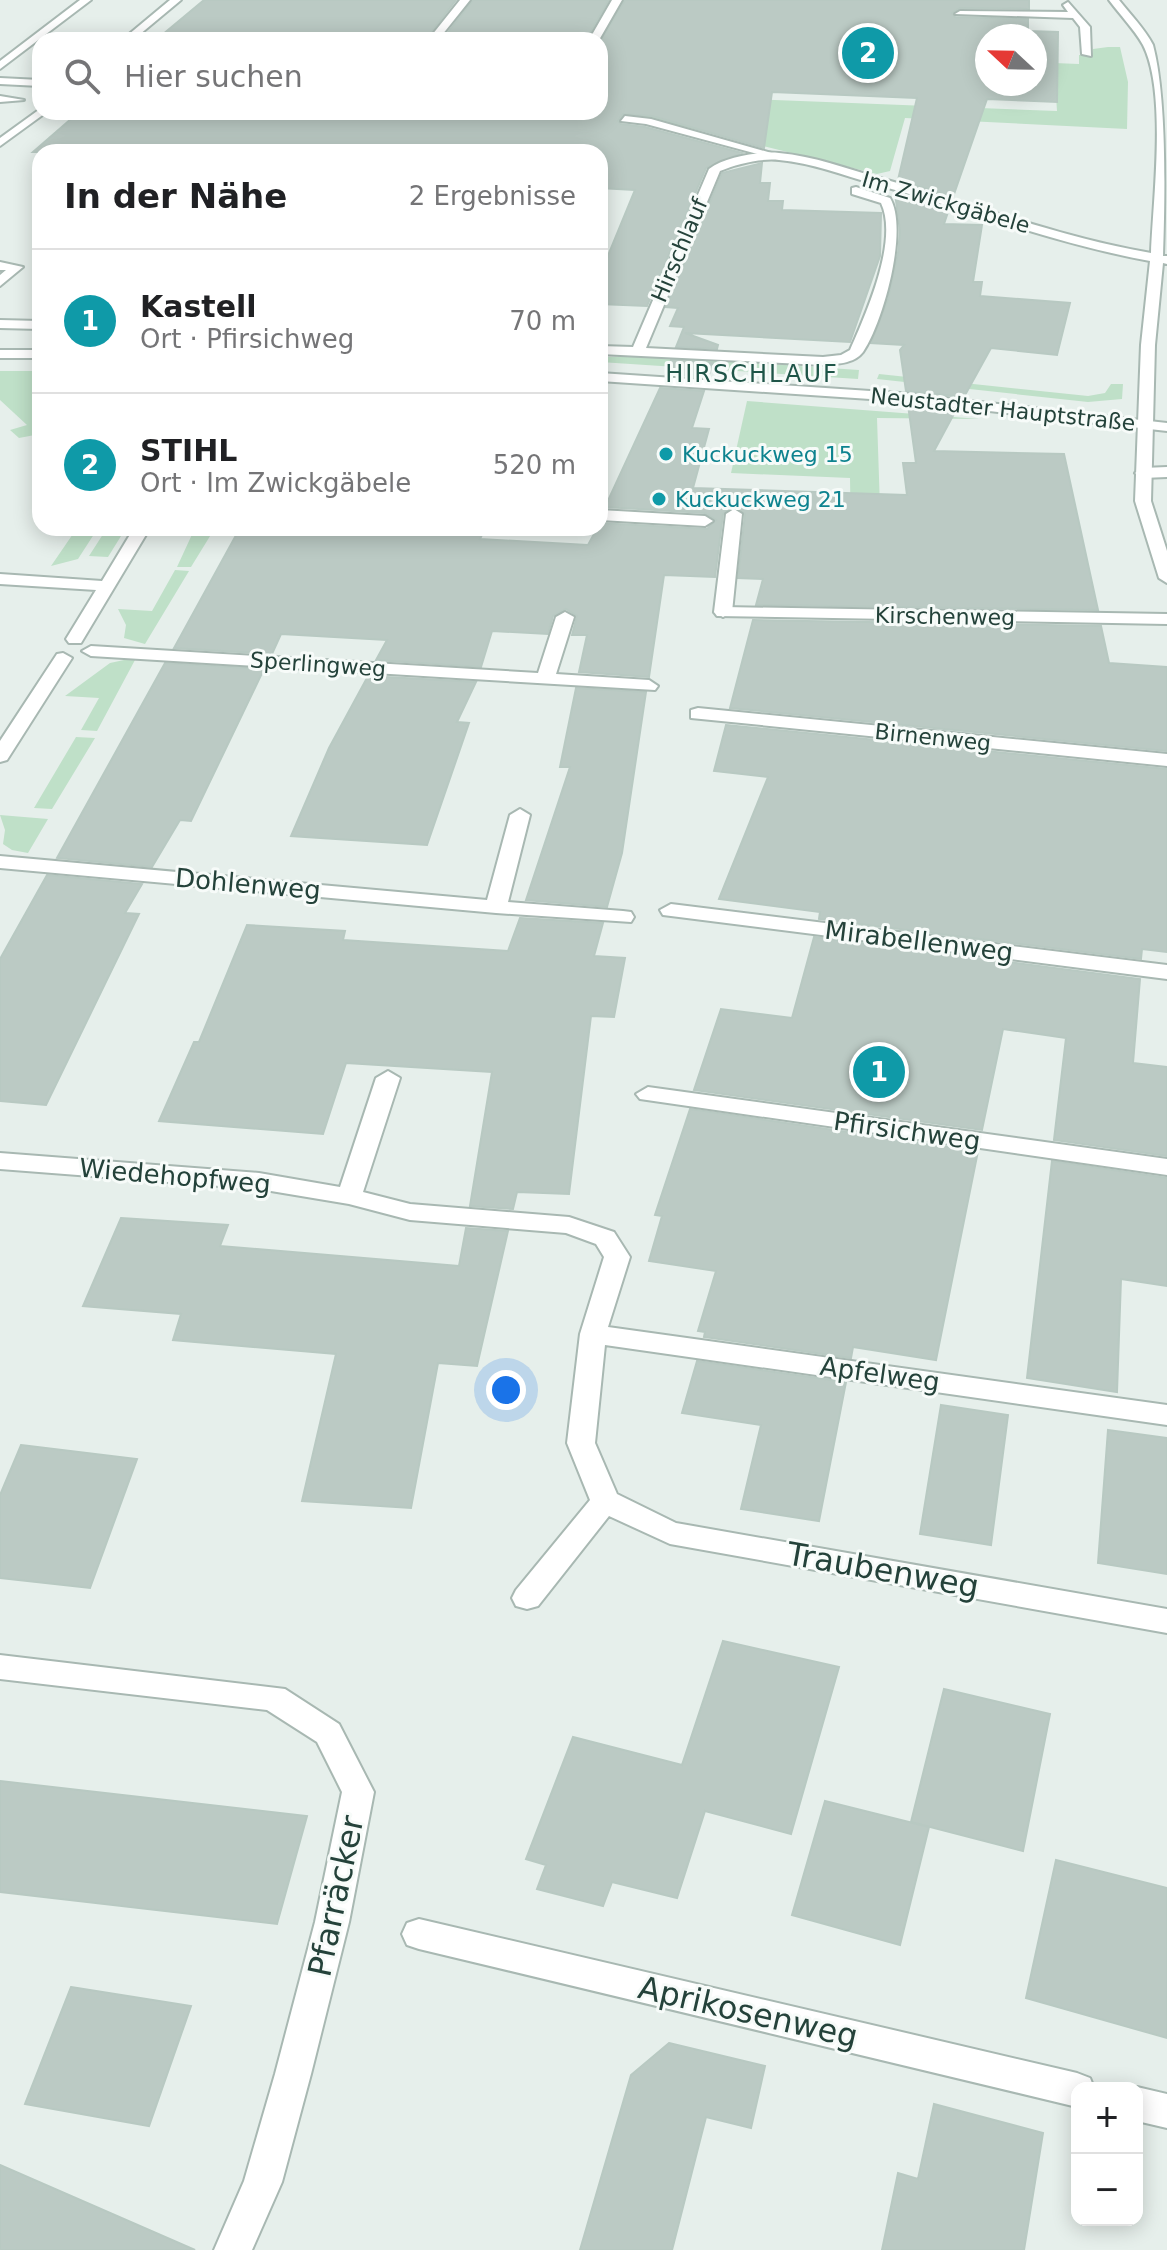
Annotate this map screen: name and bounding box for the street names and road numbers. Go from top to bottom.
street label: Im Zwickgäbele [859,167,1033,238]
street label: Hirschlauf [646,193,713,306]
street label: Neustadter Hauptstraße [869,383,1137,436]
street label: Kirschenweg [875,603,1015,630]
street label: Sperlingweg [249,647,387,682]
street label: Birnenweg [874,719,992,756]
street label: Dohlenweg [174,863,322,905]
street label: Mirabellenweg [823,915,1015,967]
street label: Pfirsichweg [832,1106,982,1156]
street label: Wiedehopfweg [78,1153,272,1199]
street label: Apfelweg [818,1351,942,1397]
street label: Traubenweg [783,1534,982,1606]
street label: Pfarräcker [300,1811,372,1980]
street label: Aprikosenweg [635,1968,861,2056]

